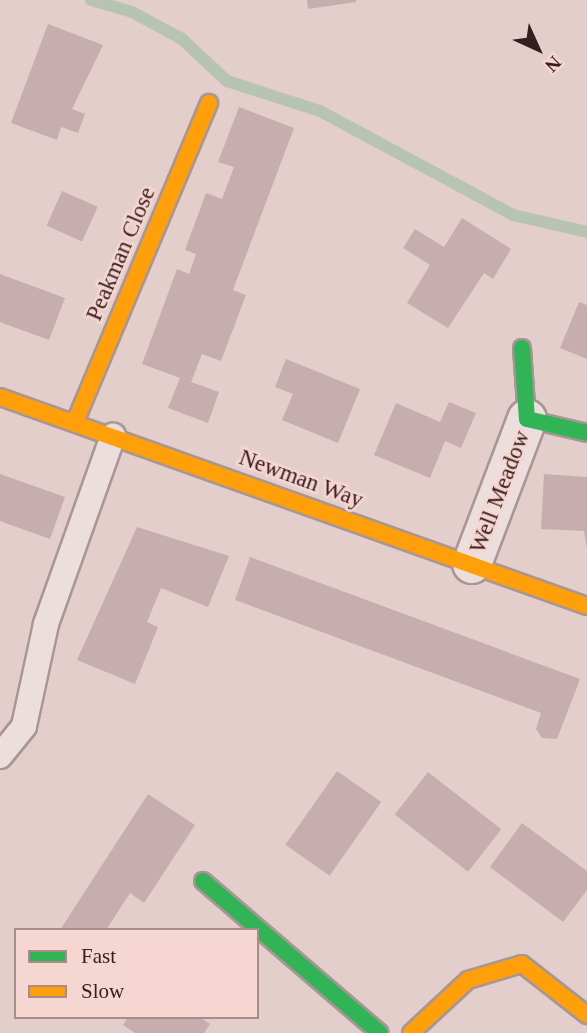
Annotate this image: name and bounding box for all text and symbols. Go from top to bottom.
north arrow [503,14,573,84]
text: N [541,52,565,76]
street label: Peakman Close [80,183,162,325]
street label: Well Meadow [464,427,536,557]
street label: Newman Way [235,444,367,514]
legend [14,928,259,1019]
text: Fast [81,944,116,968]
text: Slow [81,979,124,1003]

